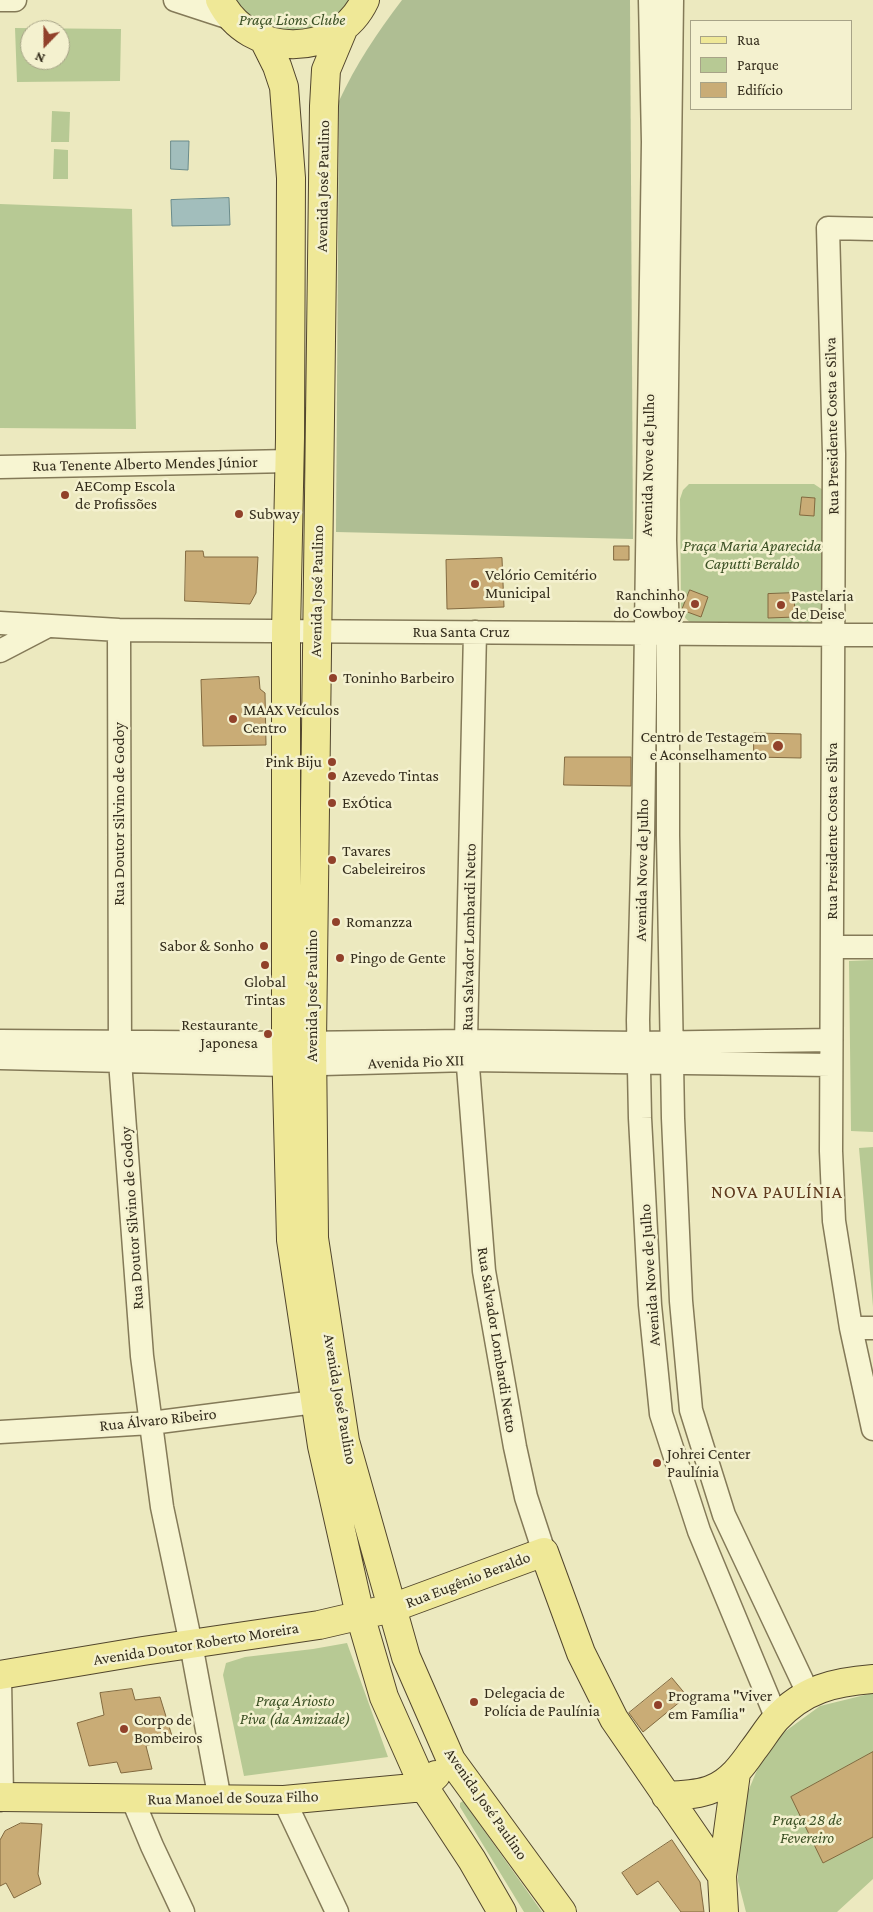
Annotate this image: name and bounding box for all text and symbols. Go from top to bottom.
park label: Praça Lions Clube [239,10,345,30]
north arrow [20,20,70,70]
legend [690,20,853,110]
text: Rua [737,32,760,48]
text: N [32,49,47,67]
text: Parque [737,57,778,73]
text: Edifício [737,82,783,98]
street label: Avenida José Paulino [312,120,334,252]
street label: Rua Presidente Costa e Silva [821,337,843,515]
street label: Avenida Nove de Julho [637,393,659,537]
street label: Rua Tenente Alberto Mendes Júnior [32,452,258,476]
place label: AEComp Escola de Profissões [75,476,175,514]
marker: AEComp Escola de Profissões [59,489,71,501]
place label: Subway [249,504,300,524]
marker: Subway [233,508,245,520]
street label: Avenida José Paulino [306,525,328,657]
park label: Praça Maria Aparecida Caputti Beraldo [683,536,821,574]
place label: Velório Cemitério Municipal [485,565,597,603]
marker: Velório Cemitério Municipal [469,578,481,590]
place label: Ranchinho do Cowboy [613,585,685,623]
place label: Pastelaria de Deise [791,586,854,624]
marker: Ranchinho do Cowboy [689,598,701,610]
marker: Pastelaria de Deise [775,599,787,611]
street label: Rua Santa Cruz [412,622,510,642]
place label: Toninho Barbeiro [343,668,454,688]
marker: Toninho Barbeiro [327,672,339,684]
place label: MAAX Veículos Centro [243,700,339,738]
marker: MAAX Veículos Centro [227,713,239,725]
street label: Rua Doutor Silvino de Godoy [109,722,129,906]
place label: Centro de Testagem e Aconselhamento [640,727,767,765]
marker: Centro de Testagem e Aconselhamento [771,739,785,753]
street label: Rua Presidente Costa e Silva [822,742,842,920]
place label: Pink Biju [265,752,322,772]
marker: Pink Biju [326,756,338,768]
place label: Azevedo Tintas [342,766,439,786]
marker: Azevedo Tintas [326,770,338,782]
place label: ExÓtica [342,793,392,813]
marker: ExÓtica [326,797,338,809]
street label: Avenida Nove de Julho [631,798,653,942]
place label: Tavares Cabeleireiros [342,841,426,879]
street label: Rua Salvador Lombardi Netto [458,843,480,1031]
marker: Tavares Cabeleireiros [326,854,338,866]
place label: Romanzza [346,912,412,932]
marker: Romanzza [330,916,342,928]
street label: Avenida José Paulino [302,930,322,1062]
place label: Sabor & Sonho [160,936,254,956]
marker: Sabor & Sonho [258,940,270,952]
place label: Pingo de Gente [350,948,446,968]
marker: Pingo de Gente [334,952,346,964]
marker: Global Tintas [259,959,271,971]
place label: Global Tintas [244,972,286,1010]
place label: Restaurante Japonesa [181,1015,258,1053]
marker: Restaurante Japonesa [262,1028,274,1040]
street label: Avenida Pio XII [367,1051,465,1073]
street label: Rua Doutor Silvino de Godoy [116,1126,148,1310]
district label: NOVA PAULÍNIA [709,1181,845,1203]
street label: Avenida Nove de Julho [635,1203,665,1347]
street label: Rua Salvador Lombardi Netto [473,1246,521,1434]
street label: Avenida José Paulino [319,1332,361,1466]
street label: Rua Álvaro Ribeiro [99,1404,217,1436]
place label: Johrei Center Paulínia [667,1444,751,1482]
marker: Johrei Center Paulínia [651,1457,663,1469]
street label: Rua Eugênio Beraldo [403,1547,533,1613]
street label: Avenida Doutor Roberto Moreira [92,1618,300,1670]
place label: Delegacia de Polícia de Paulínia [484,1683,600,1721]
place label: Programa "Viver em Família" [668,1686,772,1724]
park label: Praça Ariosto Piva (da Amizade) [240,1691,350,1729]
marker: Delegacia de Polícia de Paulínia [468,1696,480,1708]
marker: Programa "Viver em Família" [652,1699,664,1711]
place label: Corpo de Bombeiros [134,1710,203,1748]
marker: Corpo de Bombeiros [118,1723,130,1735]
street label: Avenida José Paulino [440,1744,532,1864]
street label: Rua Manoel de Souza Filho [147,1787,319,1809]
park label: Praça 28 de Fevereiro [772,1810,842,1848]

